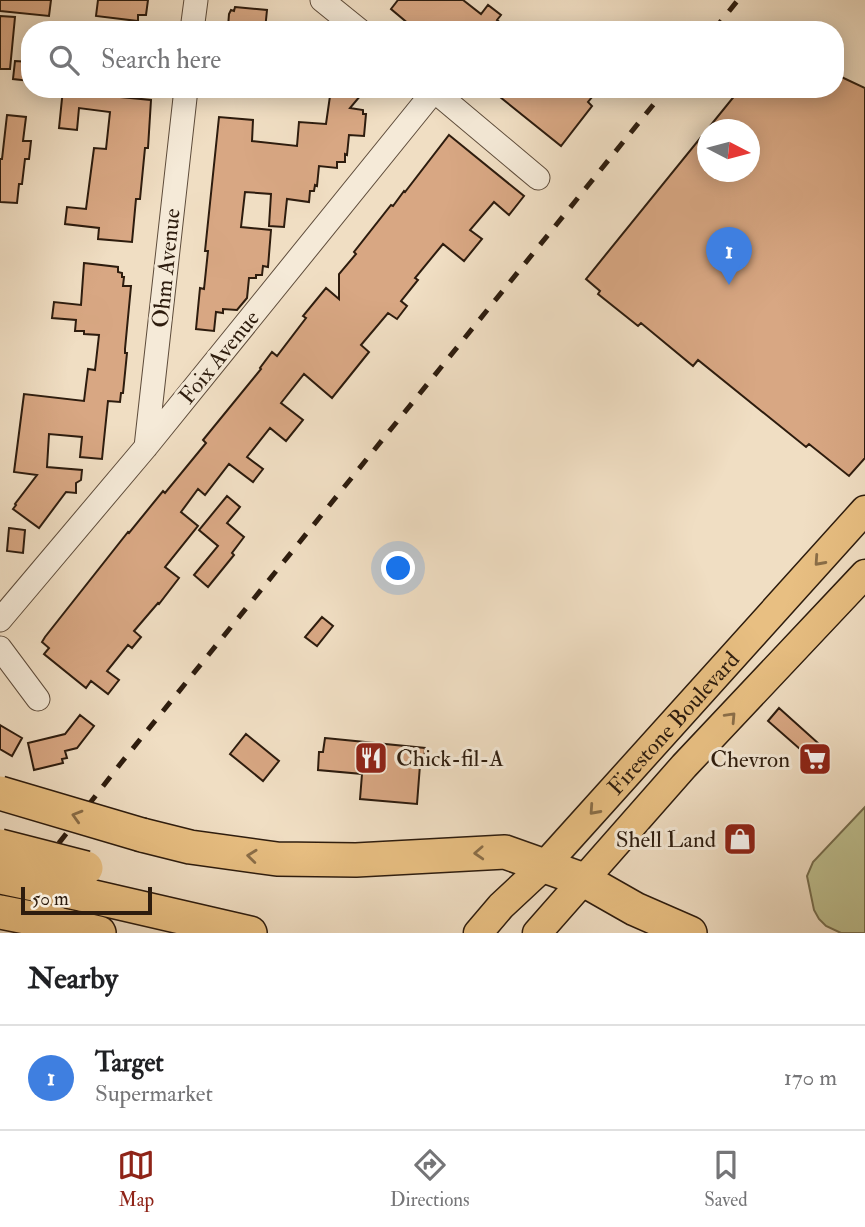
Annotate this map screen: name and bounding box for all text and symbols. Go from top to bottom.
search box [21,21,844,98]
icon: search [45,41,83,79]
text: Search here [101,44,221,76]
north arrow [697,119,760,182]
street label: Ohm Avenue [145,206,187,329]
pin: 1 [706,227,752,285]
street label: Foix Avenue [172,304,266,410]
your location [381,551,415,585]
one-way arrow [815,553,827,566]
street label: Firestone Boulevard [601,645,745,801]
one-way arrow [722,712,735,725]
restaurant icon: Chick-fil-A [352,739,390,777]
supermarket icon: Chevron [796,740,834,778]
place label: Chick-fil-A [396,744,504,773]
place label: Chevron [710,745,790,774]
one-way arrow [590,802,602,815]
one-way arrow [71,810,83,825]
shop icon: Shell Land [721,820,759,858]
place label: Shell Land [616,825,716,854]
one-way arrow [473,846,484,861]
one-way arrow [246,849,257,864]
scale bar [21,884,152,916]
text: 50 m [32,887,69,911]
text: Nearby [28,960,118,997]
text: Target [95,1047,164,1079]
text: 1 [47,1063,55,1092]
text: 170 m [784,1063,837,1092]
text: Supermarket [95,1079,213,1108]
tab: Map [117,1146,155,1212]
tab: Directions [390,1146,470,1212]
tab: Saved [704,1146,748,1212]

